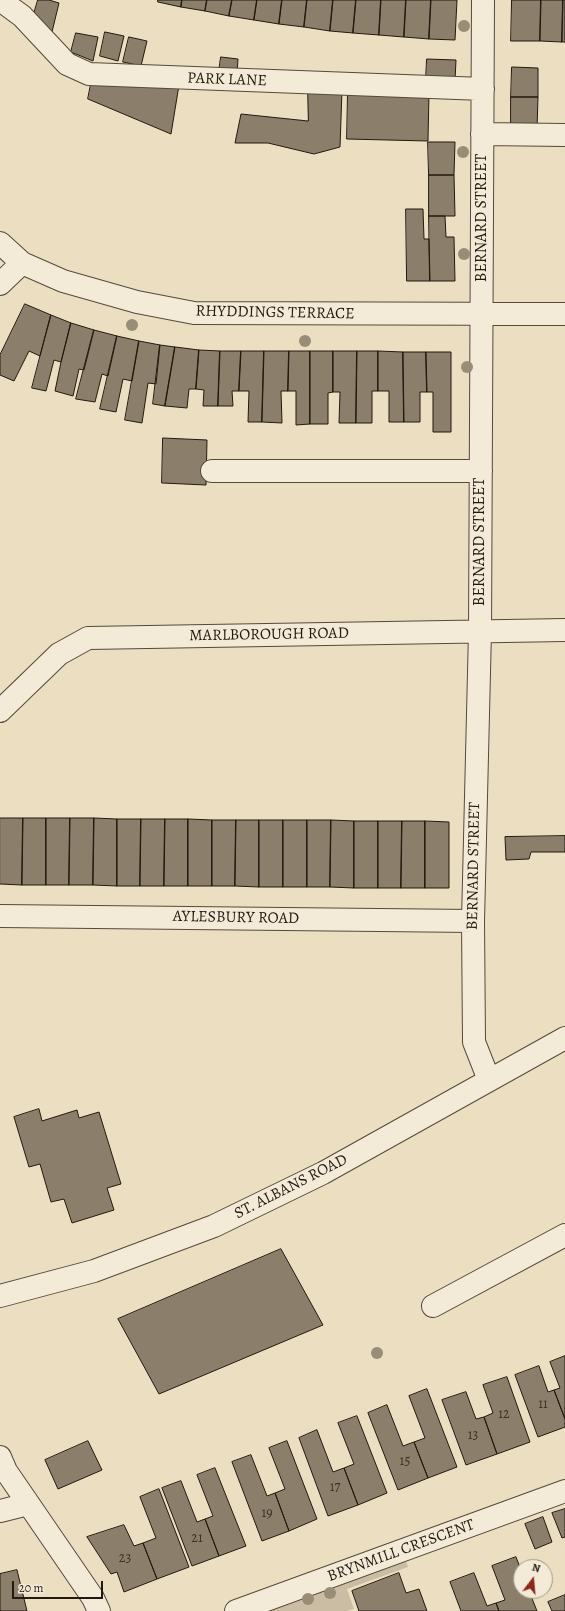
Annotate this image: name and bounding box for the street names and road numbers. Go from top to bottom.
street label: PARK LANE [187,69,267,91]
street label: BERNARD STREET [472,154,492,282]
street label: RHYDDINGS TERRACE [195,302,355,324]
street label: BERNARD STREET [470,478,490,606]
street label: MARLBOROUGH ROAD [189,624,349,646]
street label: BERNARD STREET [463,802,485,930]
street label: AYLESBURY ROAD [173,907,299,929]
street label: ST. ALBANS ROAD [231,1150,351,1224]
street label: BRYNMILL CRESCENT [325,1515,477,1587]

